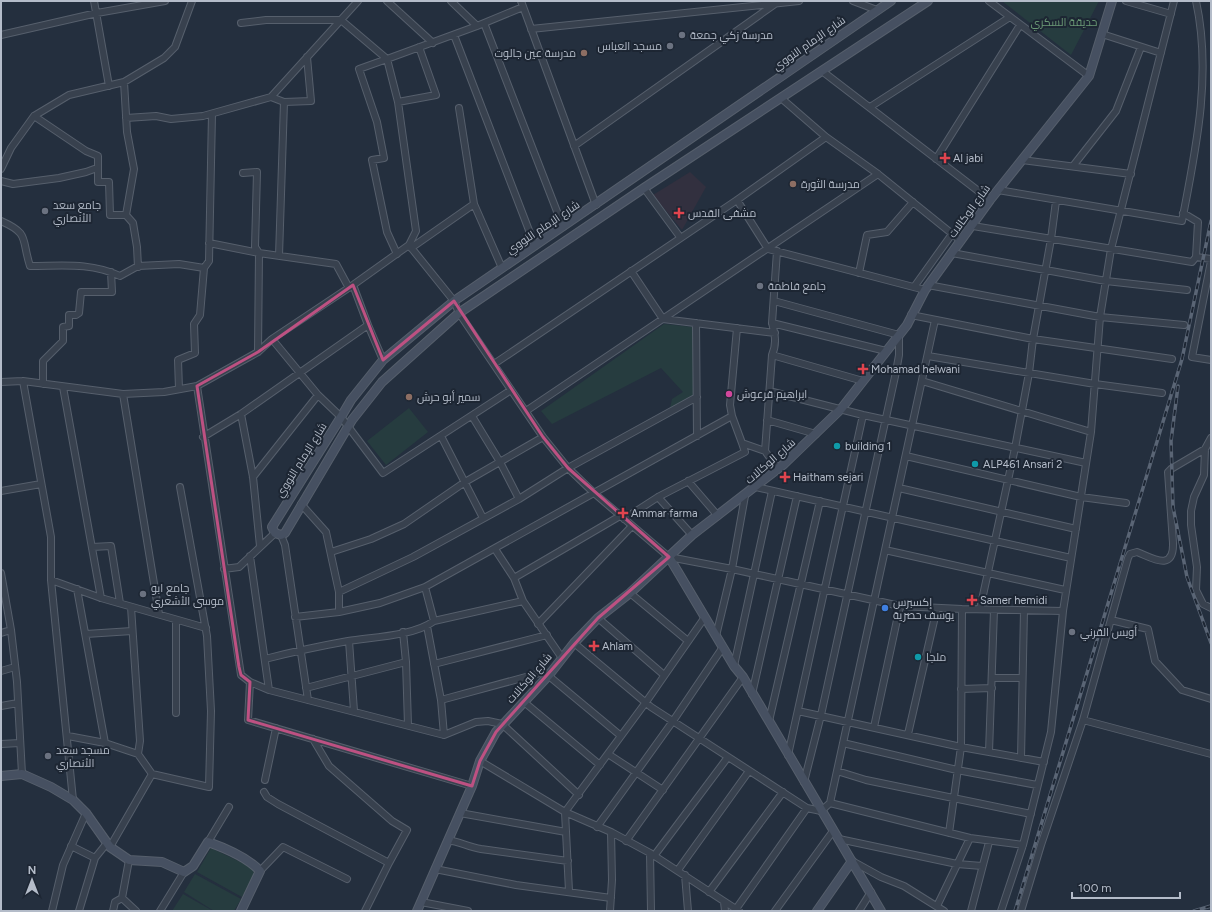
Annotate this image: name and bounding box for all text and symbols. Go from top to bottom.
street label: شارع الإمام النووي [771,14,849,75]
park label: حديقة السكري [1031,16,1097,31]
place label: مدرسة زكي جمعة [690,29,773,44]
marker: مدرسة زكي جمعة [677,30,687,40]
place label: مسجد العباس [597,40,662,53]
marker: مسجد العباس [665,41,675,51]
place label: مدرسة عين جالوت [494,47,576,60]
marker: مدرسة عين جالوت [579,48,589,58]
place label: Al jabi [953,152,983,165]
marker: Al jabi [940,153,950,163]
place label: مدرسة الثورة [801,178,860,191]
marker: مدرسة الثورة [788,179,798,189]
street label: شارع الوكالات [946,182,994,241]
street label: شارع الإمام النووي [504,198,583,258]
place label: جامع سعد الأنصاري [53,199,101,227]
marker: جامع سعد الأنصاري [40,206,50,216]
marker: مشفى القدس [673,207,685,219]
place label: مشفى القدس [688,207,756,220]
place label: جامع فاطمة [768,280,826,294]
marker: جامع فاطمة [755,281,765,291]
place label: Mohamad helwani [871,363,960,376]
marker: Mohamad helwani [858,364,868,374]
place label: ابراهيم قرعوش [737,388,807,402]
marker: ابراهيم قرعوش [724,389,734,399]
place label: سمير أبو حرش [417,390,480,404]
marker: سمير أبو حرش [404,392,414,402]
street label: شارع الإمام النووي [273,421,331,501]
street label: شارع الوكالات [743,436,799,487]
place label: building 1 [845,440,891,453]
marker: building 1 [832,441,842,451]
place label: ALP461 Ansari 2 [983,458,1062,471]
marker: ALP461 Ansari 2 [970,459,980,469]
place label: Haitham sejari [793,471,863,484]
marker: Haitham sejari [780,472,790,482]
place label: Ammar farma [631,507,698,520]
marker: Ammar farma [618,508,628,518]
place label: جامع ابو موسى الأشعري [151,582,224,610]
marker: جامع ابو موسى الأشعري [138,589,148,599]
place label: Samer hemidi [980,594,1047,607]
marker: Samer hemidi [967,595,977,605]
place label: إكسبرس يوسف حصرية [893,596,954,622]
marker: إكسبرس يوسف حصرية [880,603,890,613]
place label: أويس القرني [1080,625,1137,641]
marker: أويس القرني [1067,627,1077,637]
place label: Ahlam [602,640,633,653]
marker: Ahlam [589,641,599,651]
street label: شارع الوكالات [504,651,555,707]
place label: ملجا [926,651,946,664]
marker: ملجا [913,652,923,662]
place label: مسجد سعد الأنصاري [56,744,110,772]
marker: مسجد سعد الأنصاري [43,751,53,761]
north arrow [12,860,52,900]
text: N [28,864,36,877]
scale bar [1072,874,1180,900]
text: 100 m [1078,881,1112,895]

